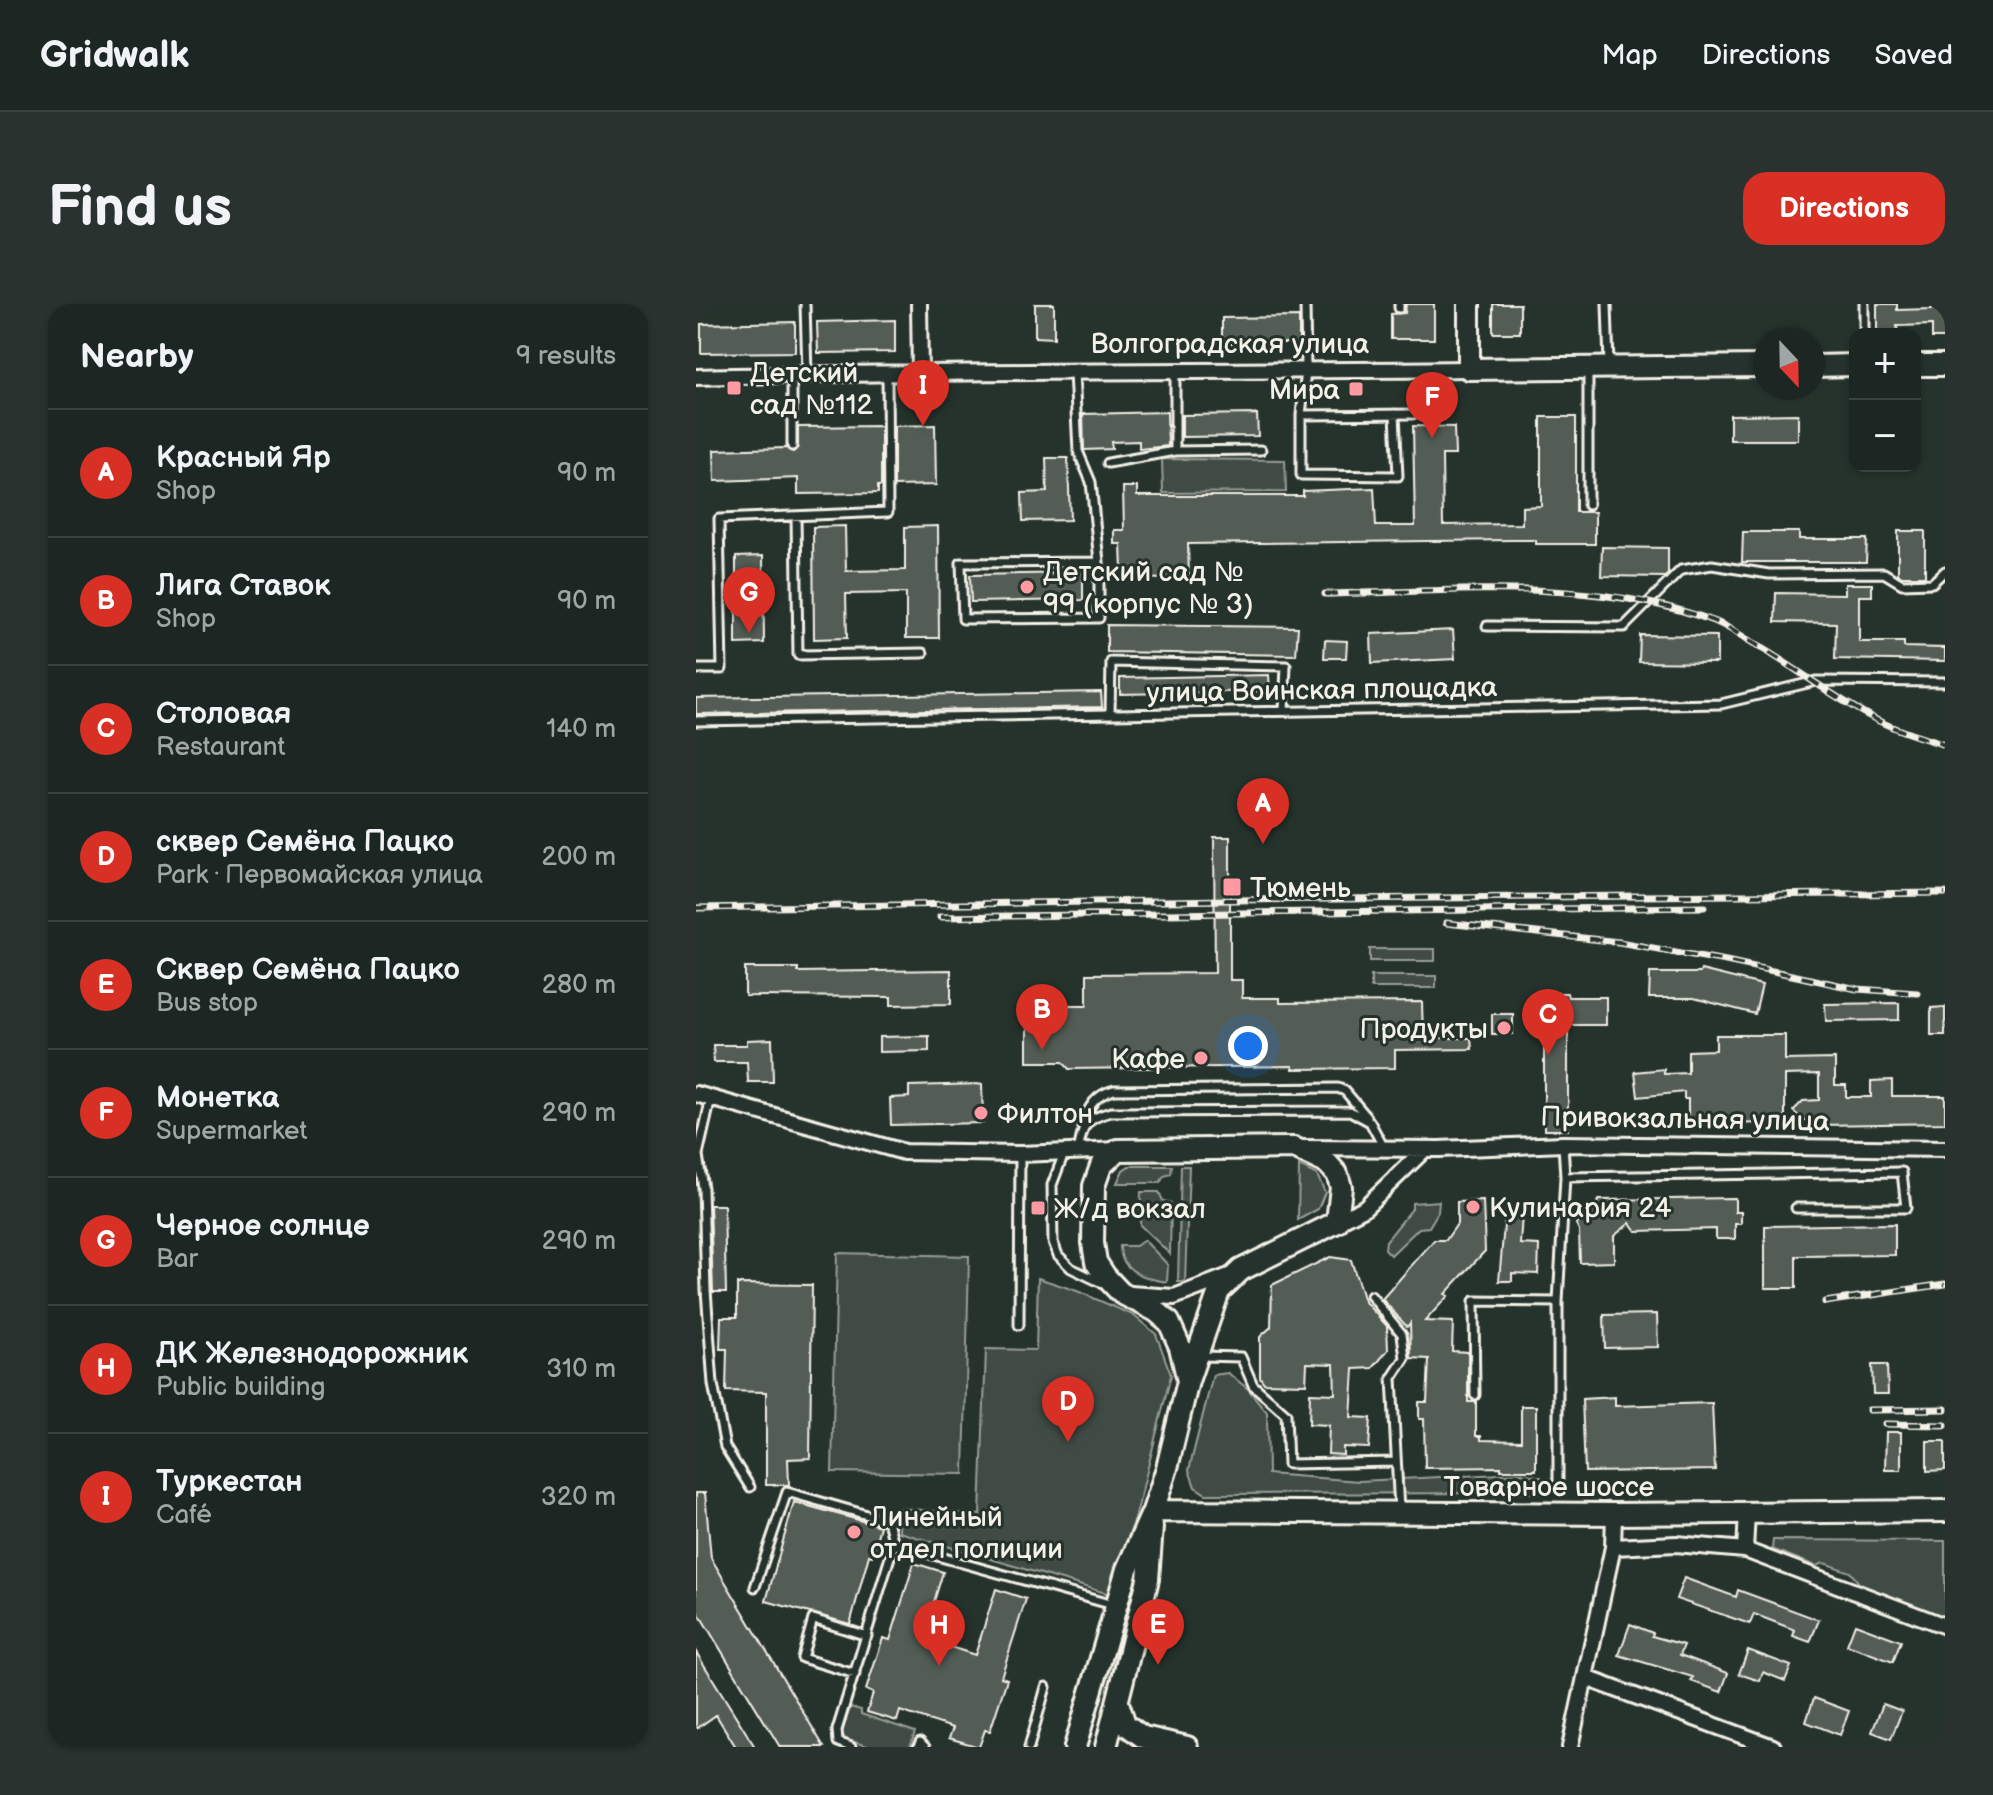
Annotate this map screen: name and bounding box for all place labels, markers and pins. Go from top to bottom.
place label: Детский сад №112 [750,357,874,422]
pin: I [897,360,949,426]
pin: F [1406,372,1458,438]
place label: Мира [1269,374,1340,407]
marker: Детский сад №112 [725,379,743,397]
marker: Мира [1347,380,1365,398]
place label: Детский сад № 99 (корпус № 3) [1043,556,1253,621]
pin: G [723,567,775,633]
marker: Детский сад № 99 (корпус № 3) [1018,578,1036,596]
pin: A [1237,778,1289,844]
place label: Тюмень [1250,872,1351,905]
marker: Тюмень [1221,876,1243,898]
pin: B [1016,984,1068,1050]
pin: C [1522,989,1574,1055]
place label: Продукты [1359,1013,1488,1046]
marker: Продукты [1495,1019,1513,1037]
place label: Кафе [1111,1043,1185,1076]
marker: Кафе [1192,1049,1210,1067]
place label: Филтон [997,1098,1093,1131]
marker: Филтон [972,1104,990,1122]
place label: Кулинария 24 [1489,1192,1672,1225]
place label: Ж/д вокзал [1054,1193,1206,1226]
marker: Кулинария 24 [1464,1198,1482,1216]
marker: Ж/д вокзал [1029,1199,1047,1217]
pin: D [1042,1376,1094,1442]
place label: Линейный отдел полиции [869,1501,1063,1566]
marker: Линейный отдел полиции [845,1523,863,1541]
pin: E [1132,1599,1184,1665]
pin: H [913,1600,965,1666]

